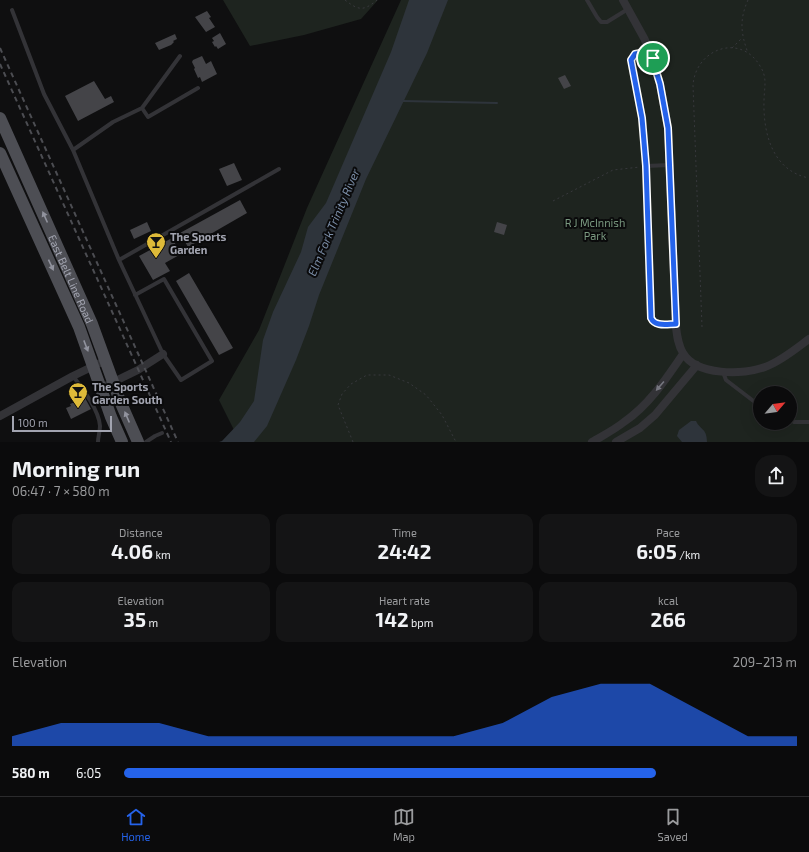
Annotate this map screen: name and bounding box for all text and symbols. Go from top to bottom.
pin [636,41,670,75]
icon: arrive [642,47,664,69]
water label: Elm Fork Trinity River [304,166,363,278]
one-way arrow [42,211,48,222]
park label: R J McInnish Park [565,216,625,242]
place label: The Sports Garden [170,230,227,256]
bar icon: The Sports Garden [145,231,167,259]
street label: East Belt Line Road [46,232,97,325]
one-way arrow [48,259,54,270]
one-way arrow [84,341,90,353]
place label: The Sports Garden South [92,380,162,406]
one-way arrow [656,380,665,391]
bar icon: The Sports Garden South [67,381,89,409]
north arrow [753,386,797,430]
map controls [753,386,797,430]
one-way arrow [124,412,130,423]
scale bar [12,414,112,433]
text: 100 m [18,416,48,429]
text: Morning run [12,455,140,481]
button: share [755,455,797,497]
text: 06:47 · 7 × 580 m [12,483,110,499]
text: Distance [119,526,163,539]
text: Time [392,526,417,539]
text: Pace [656,526,680,539]
text: 4.06 [111,539,153,563]
text: 24:42 [378,539,431,563]
text: 6:05 [636,539,677,563]
text: km [153,548,171,561]
text: /km [677,548,700,561]
text: Elevation [117,594,164,607]
text: Heart rate [379,594,430,607]
text: kcal [658,594,678,607]
text: 35 [124,607,146,631]
text: 142 [376,607,409,631]
text: 266 [651,607,686,631]
text: m [146,616,158,629]
text: bpm [409,616,433,629]
text: Elevation [12,654,67,670]
text: 209–213 m [733,654,797,670]
text: 580 m [12,765,50,781]
text: 6:05 [76,765,101,781]
tab: Home [121,806,150,843]
tab: Map [393,806,415,843]
tab: Saved [658,806,688,843]

